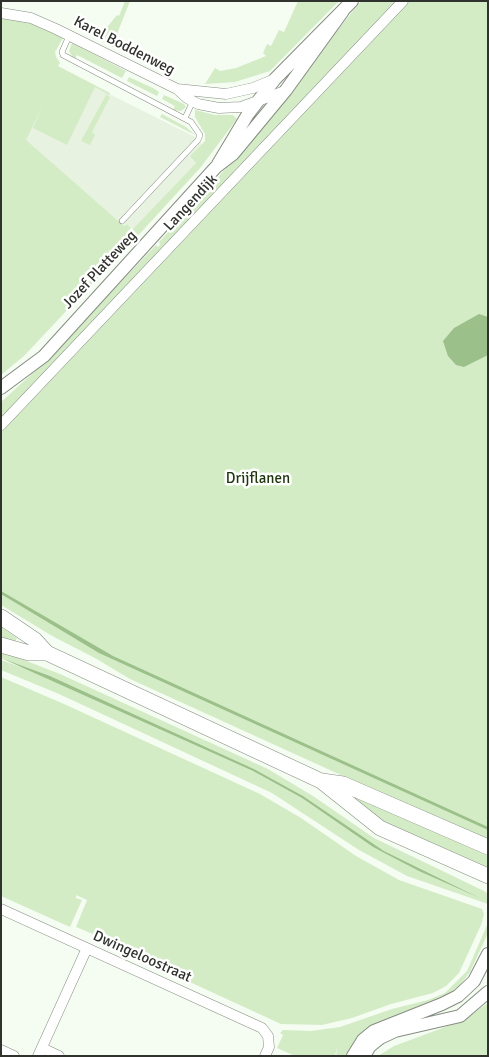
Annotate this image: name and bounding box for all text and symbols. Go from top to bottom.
street label: Karel Boddenweg [70,13,178,79]
street label: Langendijk [160,171,222,235]
street label: Jozef Platteweg [59,227,141,313]
park label: Drijflanen [226,470,290,488]
street label: Dwingeloostraat [90,927,194,987]

